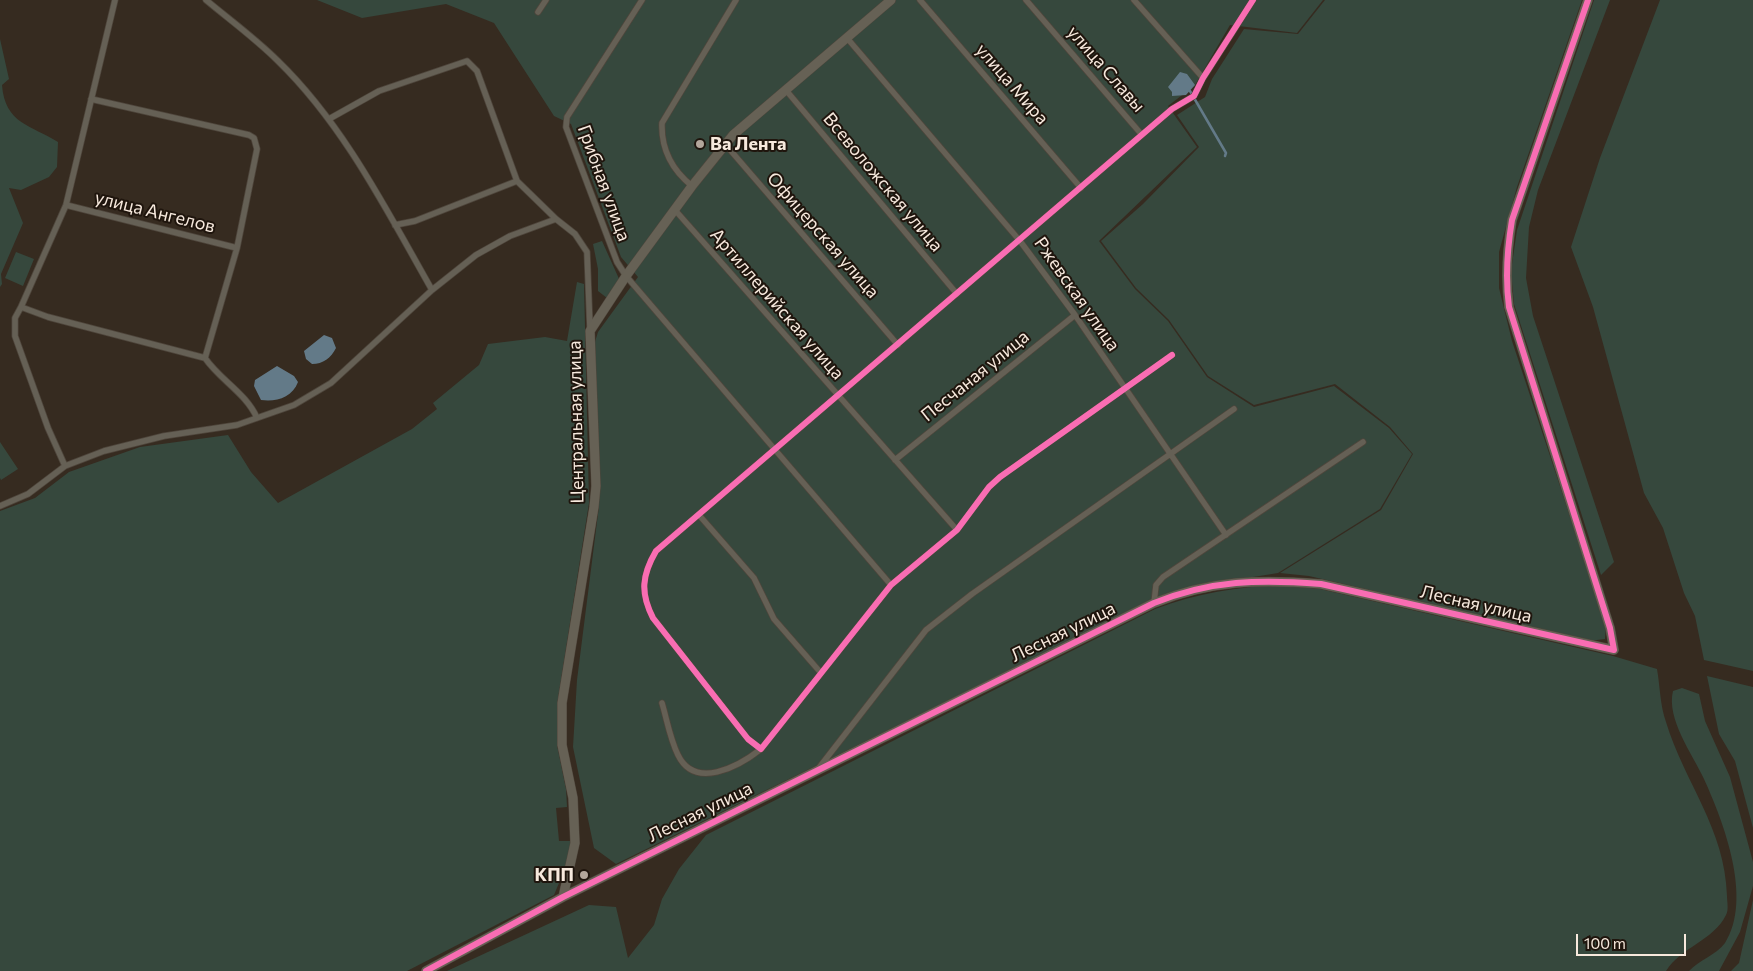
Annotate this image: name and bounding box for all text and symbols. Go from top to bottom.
street label: улица Славы [1063,21,1149,117]
street label: улица Мира [971,39,1053,129]
street label: Всеволожская улица [819,108,947,256]
street label: Грибная улица [573,122,635,244]
place label: Ва Лента [710,133,786,155]
marker: Ва Лента [694,138,706,150]
street label: Офицерская улица [762,168,884,302]
street label: улица Ангелов [93,187,217,237]
street label: Артиллерийская улица [706,224,848,384]
street label: Ржевская улица [1030,233,1124,355]
street label: Песчаная улица [917,326,1033,426]
street label: Центральная улица [564,340,588,504]
street label: Лесная улица [1418,581,1534,627]
street label: Лесная улица [1007,597,1119,667]
street label: Лесная улица [644,777,756,847]
place label: КПП [535,864,574,886]
marker: КПП [578,869,590,881]
scale bar [1578,924,1688,956]
text: 100 m [1584,934,1626,952]

